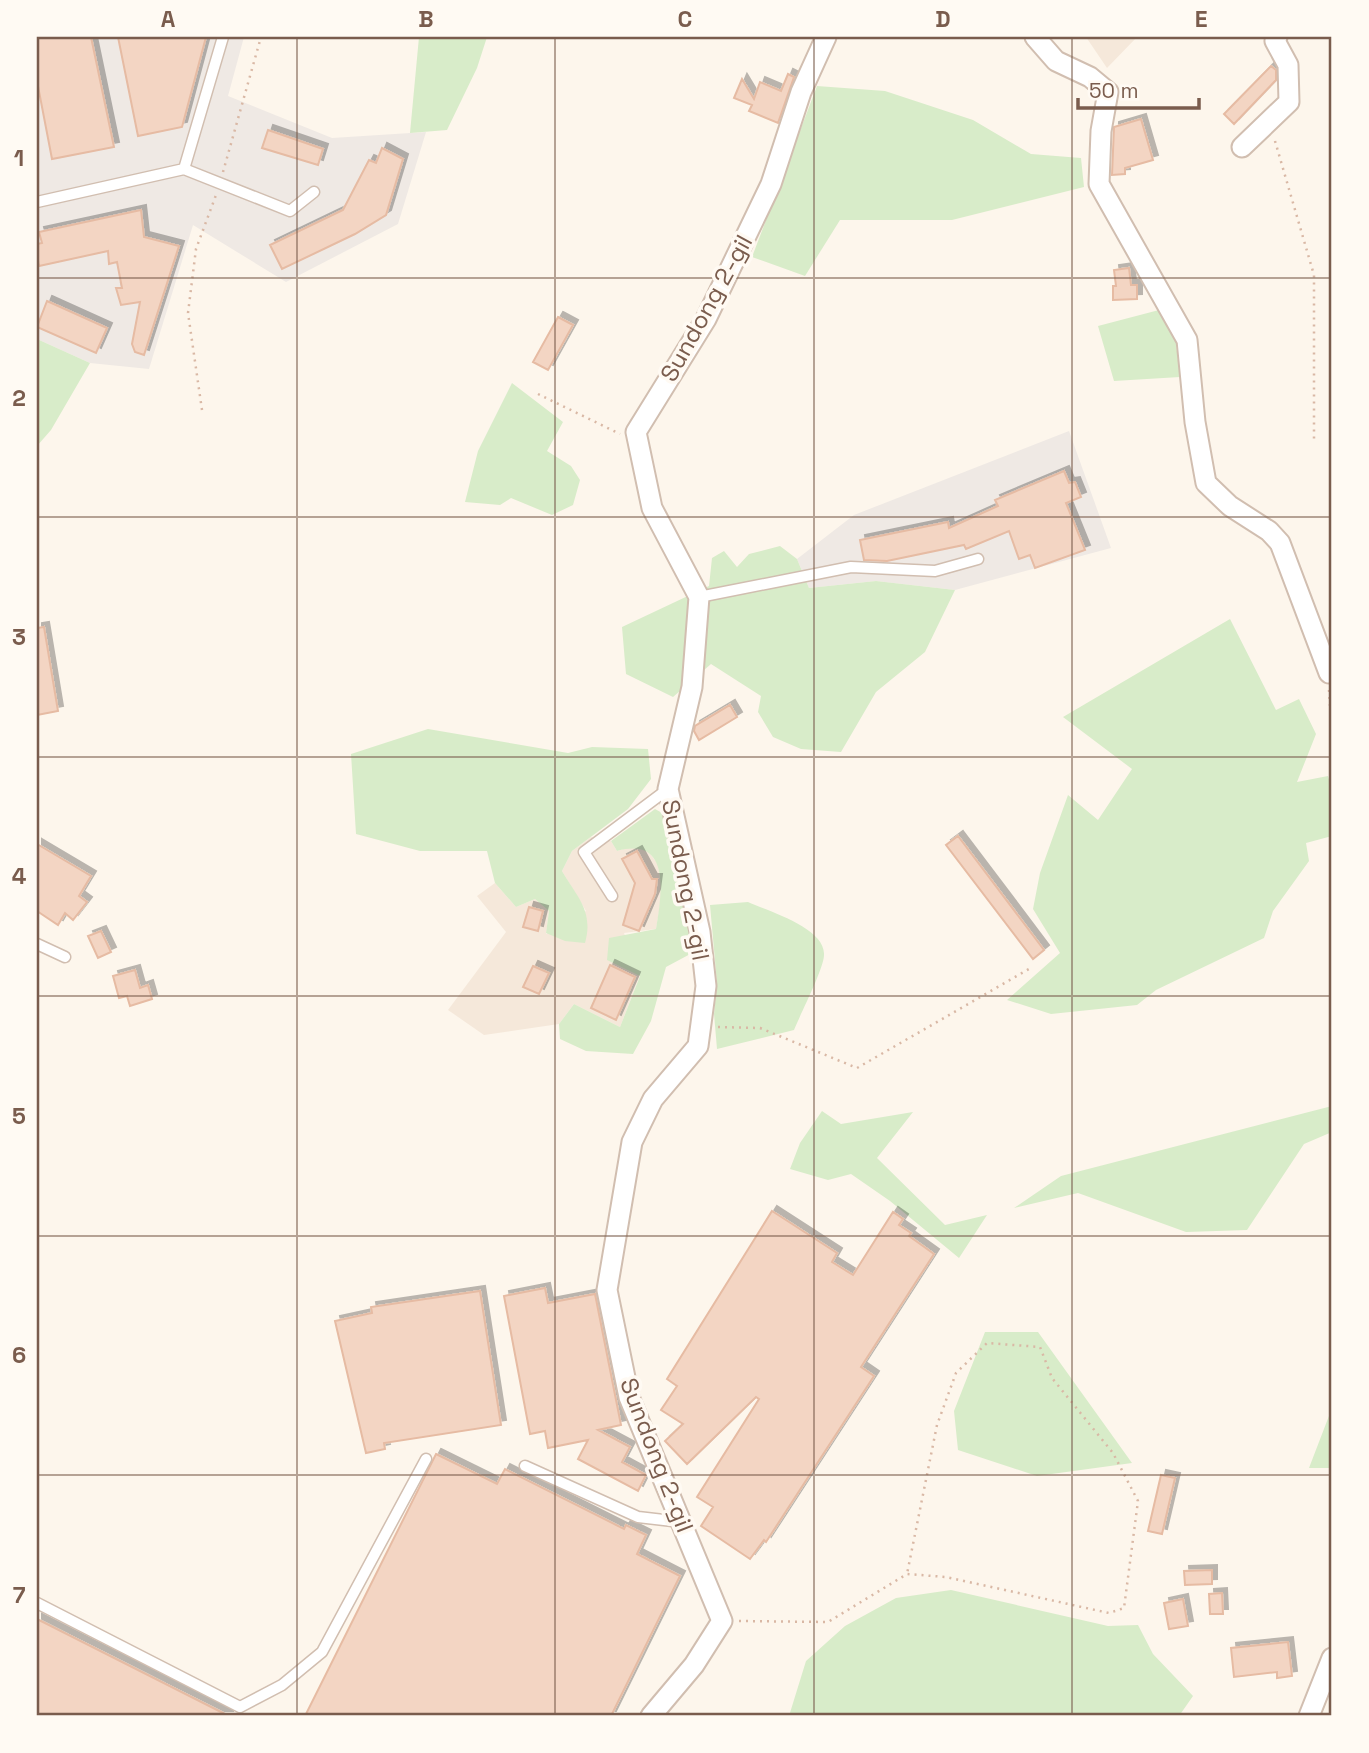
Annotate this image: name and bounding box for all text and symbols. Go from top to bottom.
text: A [161,4,176,34]
text: B [418,4,434,34]
text: C [678,4,692,34]
text: D [935,4,951,34]
text: E [1195,4,1207,34]
scale bar [1078,66,1199,110]
text: 50 m [1089,77,1139,104]
text: 1 [14,143,24,173]
street label: Sundong 2-gil [653,229,759,387]
text: 2 [12,383,26,413]
text: 3 [12,622,26,652]
street label: Sundong 2-gil [655,797,717,963]
text: 4 [12,861,27,891]
text: 5 [12,1101,26,1131]
text: 6 [12,1340,26,1370]
street label: Sundong 2-gil [613,1373,701,1537]
text: 7 [13,1580,26,1610]

